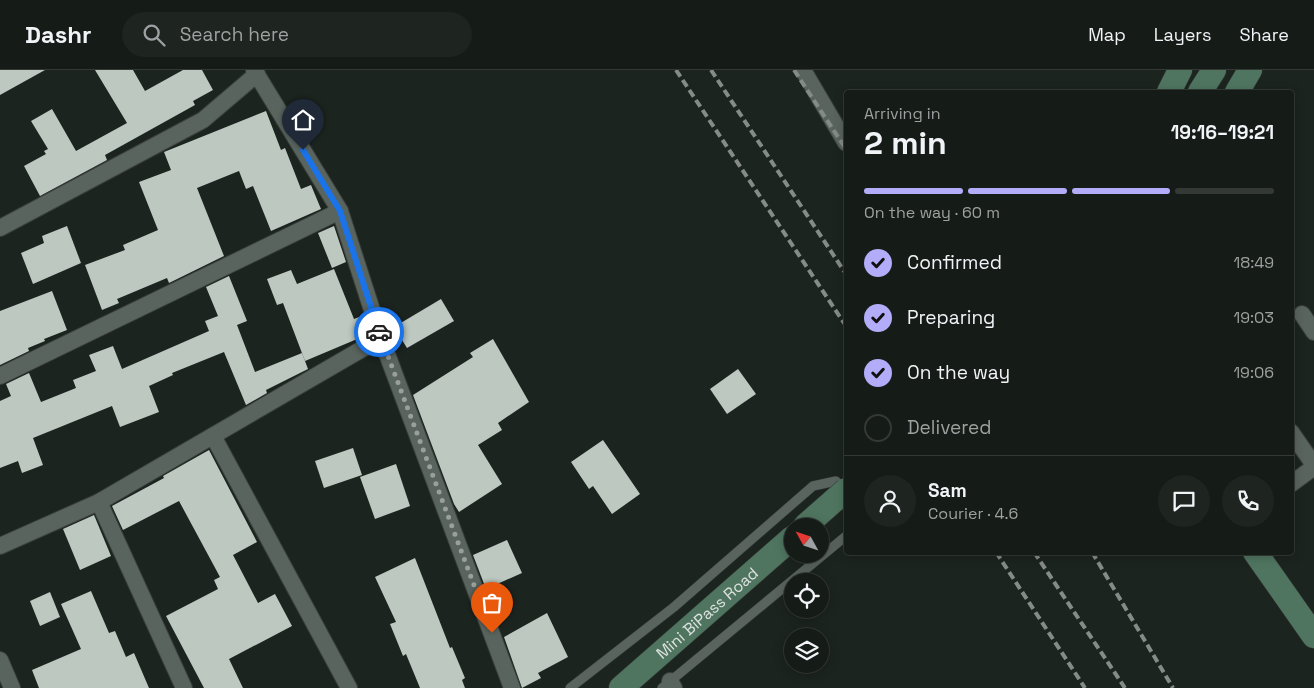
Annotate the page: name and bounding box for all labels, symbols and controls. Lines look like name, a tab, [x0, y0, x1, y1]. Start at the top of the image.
search box	[122, 12, 472, 57]
text: Dashr	[25, 19, 92, 50]
icon: search	[140, 21, 168, 49]
text: Search here	[180, 22, 289, 47]
text: Map	[1088, 23, 1126, 46]
text: Layers	[1154, 23, 1211, 46]
text: Share	[1239, 23, 1289, 46]
pin	[282, 99, 324, 150]
text: Arriving in	[864, 103, 941, 124]
icon: home	[289, 106, 317, 134]
text: 19:16–19:21	[1171, 120, 1274, 145]
text: 2 min	[864, 123, 947, 163]
text: On the way · 60 m	[864, 202, 1000, 223]
icon: check	[864, 249, 892, 277]
text: Confirmed	[907, 250, 1002, 275]
text: 18:49	[1234, 252, 1274, 273]
icon: check	[864, 304, 892, 332]
text: Preparing	[907, 305, 995, 330]
courier	[354, 307, 404, 357]
text: 19:03	[1234, 307, 1274, 328]
icon: car	[365, 318, 393, 346]
icon: check	[864, 359, 892, 387]
text: On the way	[907, 360, 1010, 385]
text: 19:06	[1233, 362, 1274, 383]
text: Delivered	[907, 415, 992, 440]
button: person	[864, 475, 916, 527]
button: chat	[1158, 475, 1210, 527]
button: phone	[1222, 475, 1274, 527]
text: Sam	[928, 478, 967, 503]
text: Courier · 4.6	[928, 503, 1018, 524]
north arrow	[784, 518, 829, 562]
map controls	[784, 518, 829, 673]
street label: Mini BiPass Road	[652, 563, 762, 664]
button: locate	[784, 573, 829, 618]
pin	[471, 582, 513, 633]
icon: bag	[478, 589, 506, 617]
button: layers	[784, 628, 829, 673]

